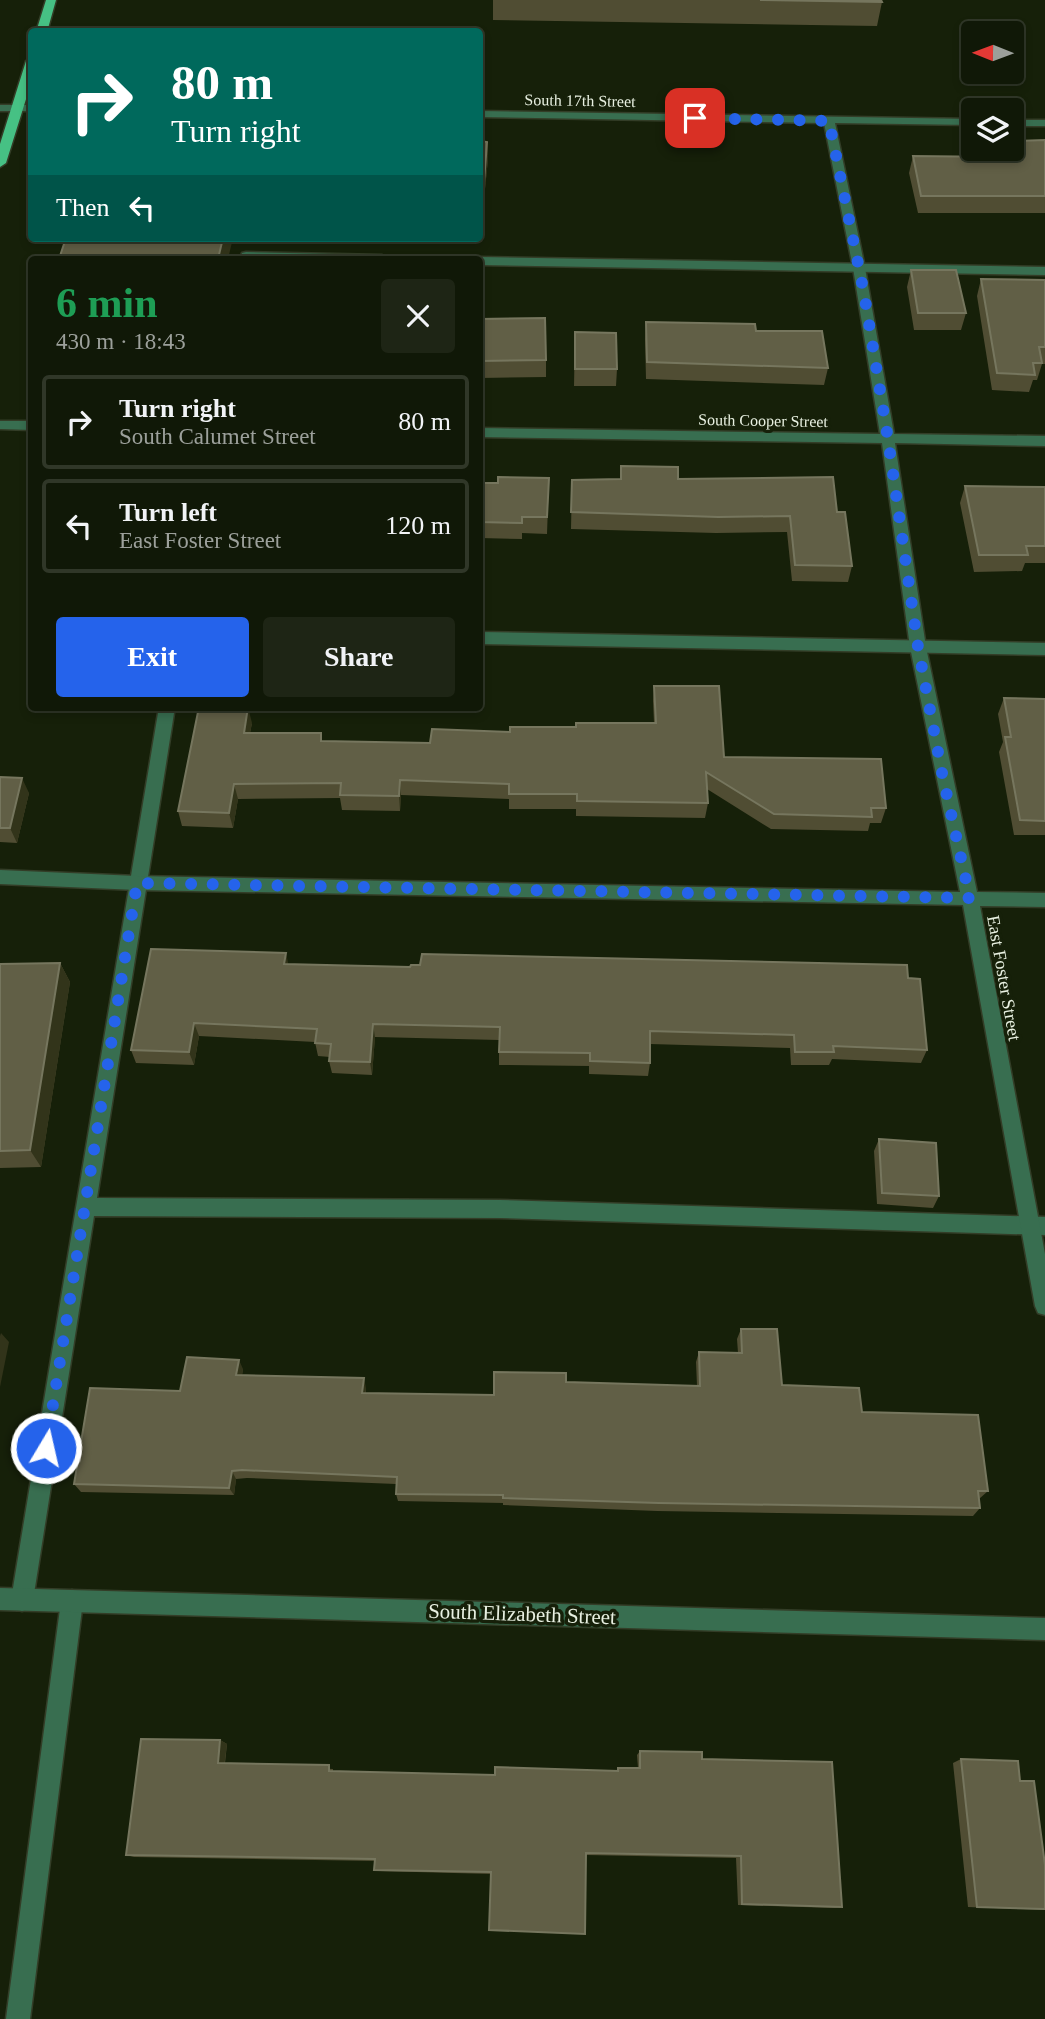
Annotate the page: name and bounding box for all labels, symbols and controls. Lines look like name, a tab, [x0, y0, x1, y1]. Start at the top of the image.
north arrow	[961, 21, 1024, 84]
map controls	[961, 21, 1024, 161]
text: 80 m	[171, 55, 273, 110]
icon: right	[56, 56, 147, 147]
pin	[665, 88, 725, 148]
street label: South 17th Street	[524, 91, 636, 110]
button: layers	[961, 98, 1024, 161]
icon: arrive	[676, 99, 714, 137]
text: Turn right	[171, 113, 301, 149]
icon: left	[123, 189, 161, 227]
text: Then	[56, 193, 109, 222]
button: close	[381, 279, 455, 353]
text: 6 min	[56, 280, 158, 326]
text: 430 m · 18:43	[56, 329, 186, 354]
text: Turn right	[119, 394, 236, 423]
icon: right	[60, 403, 98, 441]
text: 80 m	[398, 407, 451, 436]
street label: South Cooper Street	[698, 411, 829, 431]
text: South Calumet Street	[119, 424, 316, 449]
text: Turn left	[119, 498, 217, 527]
icon: left	[60, 507, 98, 545]
text: 120 m	[385, 511, 451, 540]
text: East Foster Street	[119, 528, 281, 553]
button: Exit	[56, 617, 249, 697]
button: Share	[263, 617, 455, 697]
street label: East Foster Street	[983, 914, 1025, 1042]
position arrow	[9, 1411, 83, 1485]
street label: South Elizabeth Street	[428, 1599, 616, 1629]

